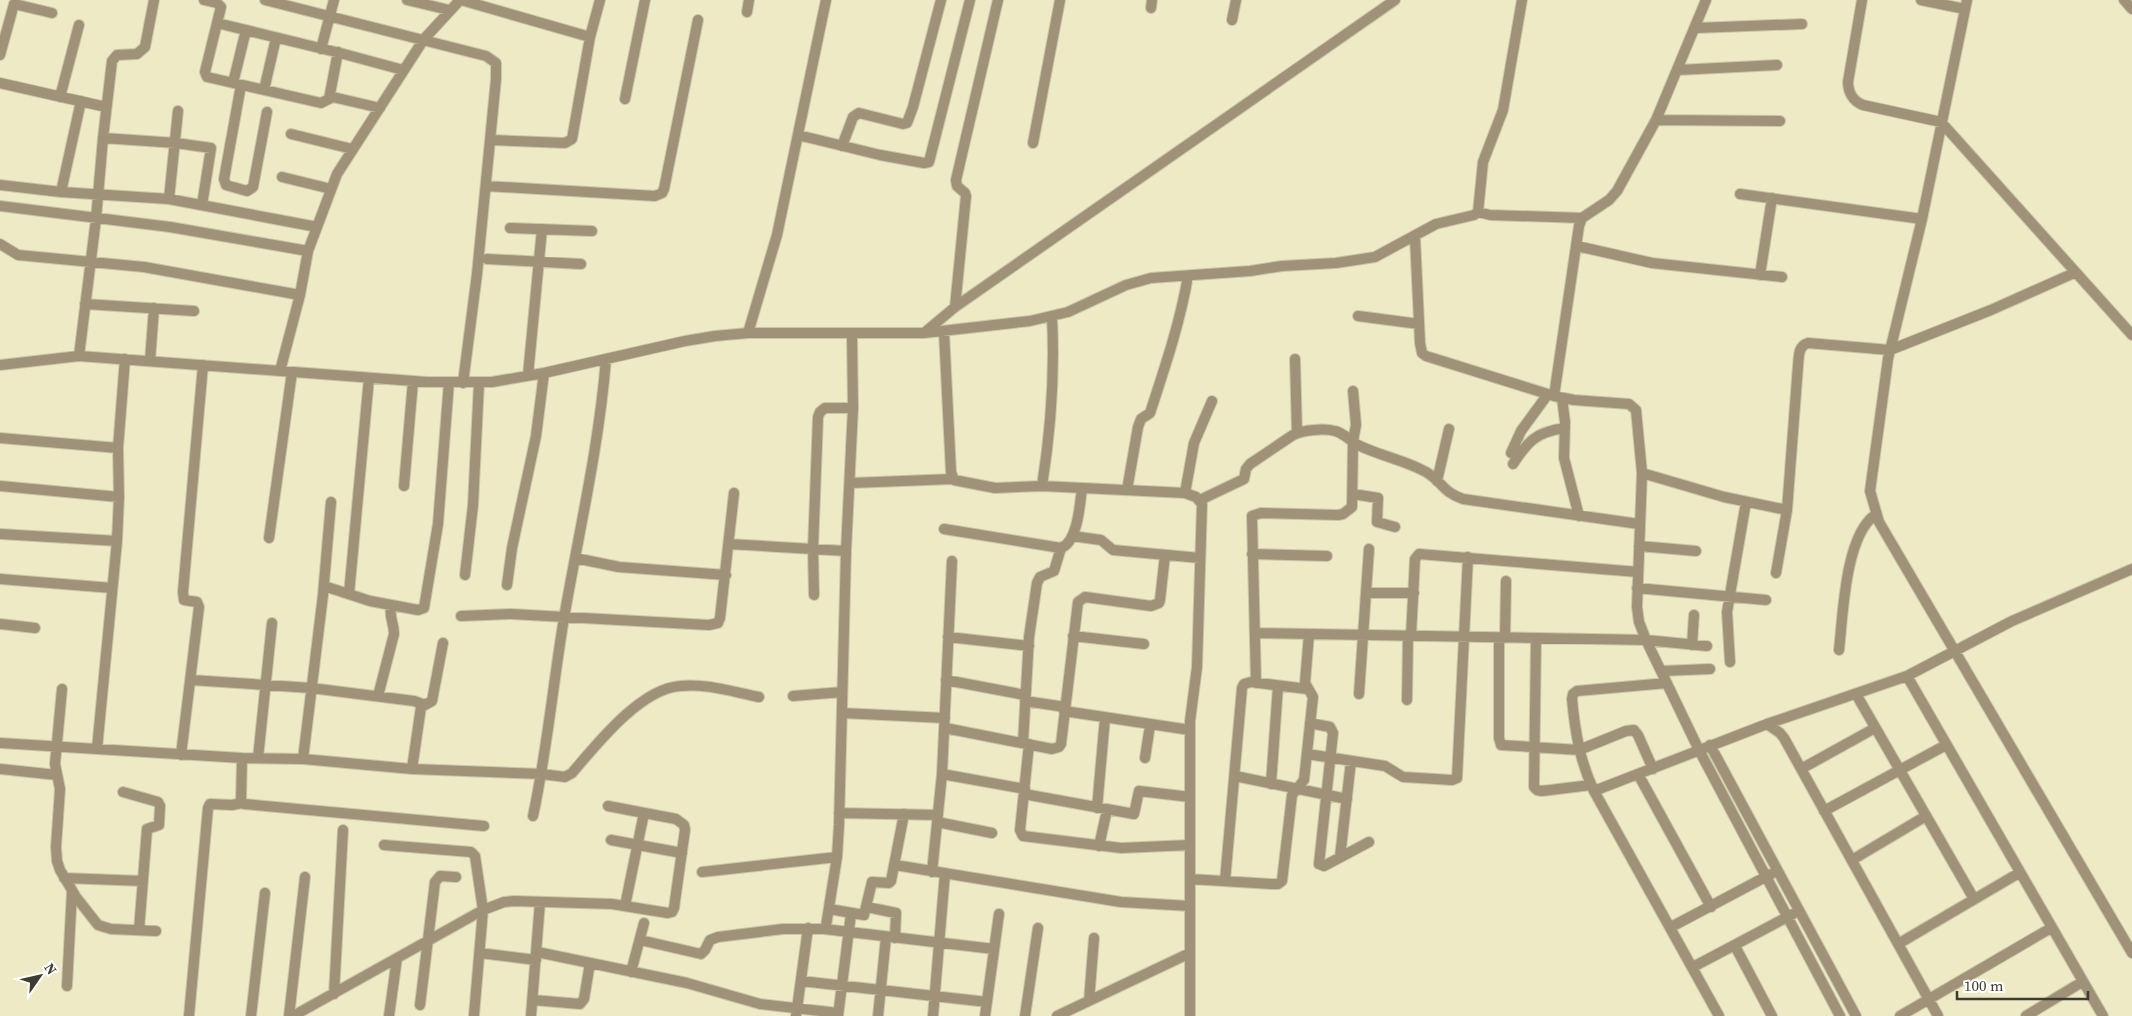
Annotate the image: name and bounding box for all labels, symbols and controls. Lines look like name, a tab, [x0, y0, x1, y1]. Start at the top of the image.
north arrow	[15, 951, 65, 1001]
text: N	[40, 959, 62, 979]
scale bar	[1957, 968, 2088, 1000]
text: 100 m	[1964, 975, 2004, 996]

